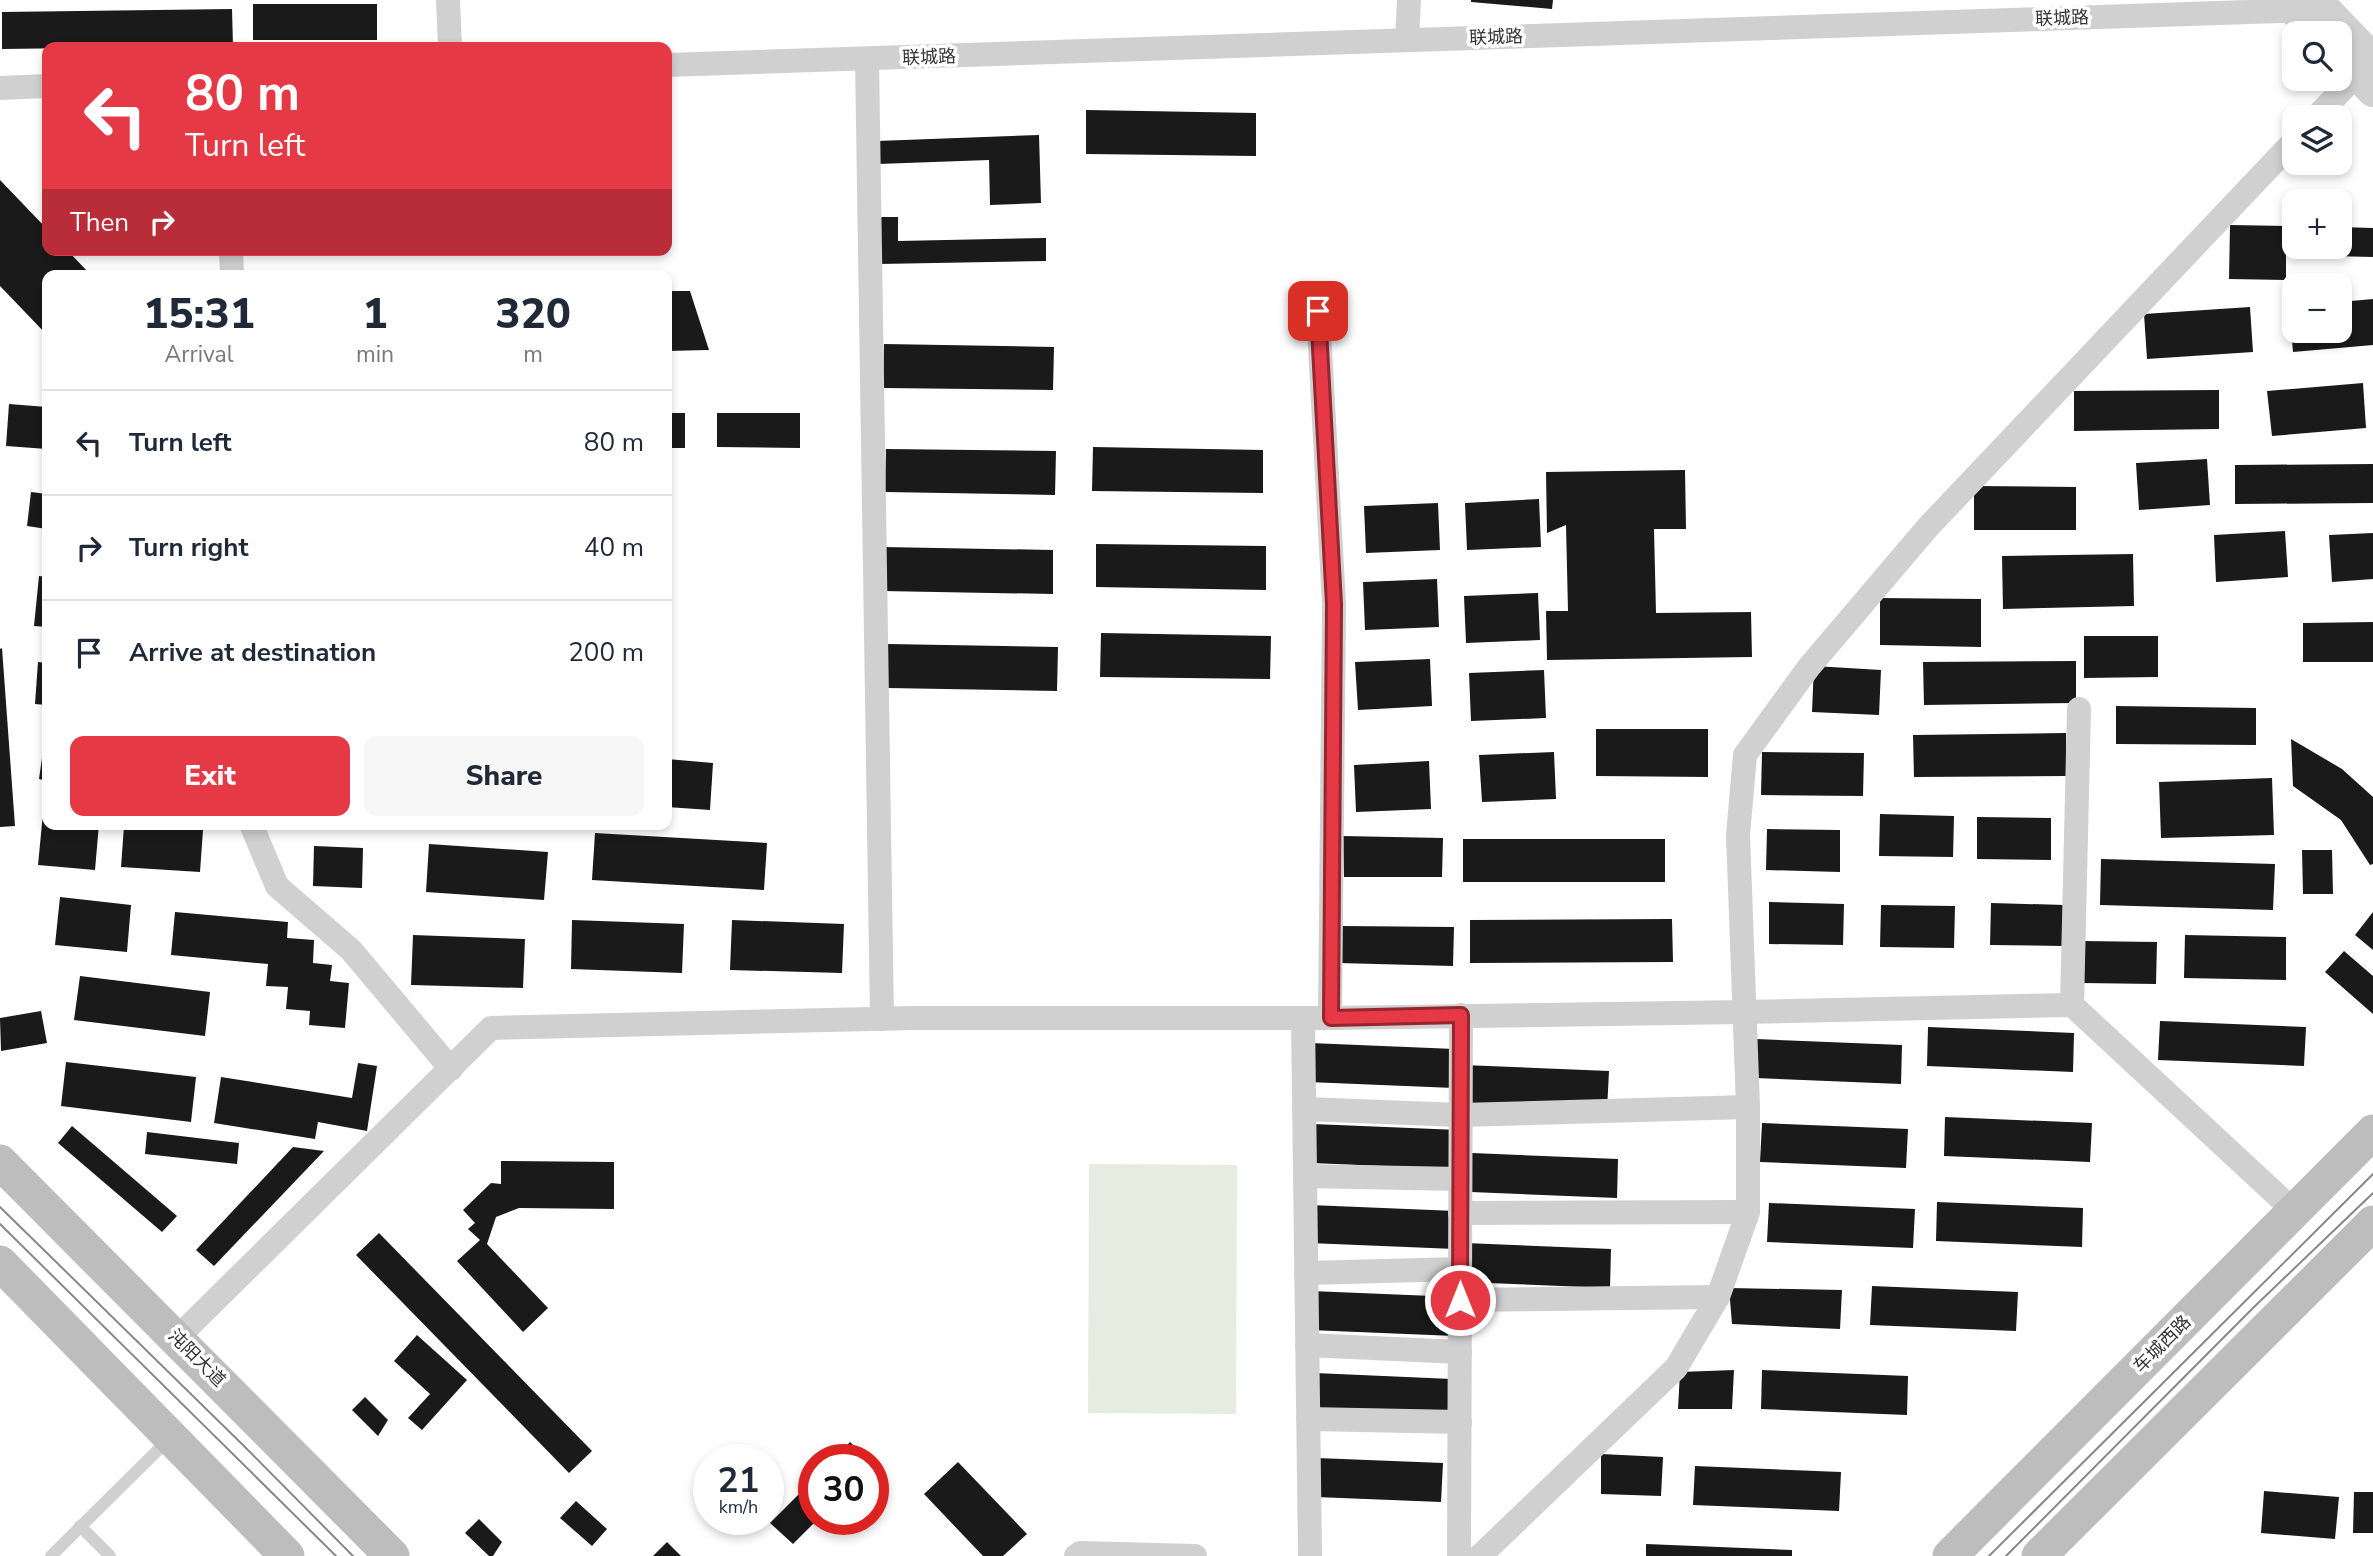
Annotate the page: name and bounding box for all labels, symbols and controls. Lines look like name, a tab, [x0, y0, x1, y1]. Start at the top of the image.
street label: 联城路	[2035, 5, 2089, 31]
map controls	[2282, 21, 2352, 343]
button: search	[2282, 21, 2352, 91]
street label: 联城路	[1469, 24, 1523, 50]
street label: 联城路	[902, 44, 956, 70]
text: 80 m	[185, 60, 300, 127]
icon: left	[70, 70, 161, 161]
button: layers	[2282, 105, 2352, 175]
text: Turn left	[185, 124, 305, 167]
button: +	[2282, 189, 2352, 259]
icon: right	[143, 203, 181, 241]
text: Then	[70, 205, 129, 240]
button: −	[2282, 273, 2352, 343]
pin	[1288, 281, 1348, 341]
text: 15:31	[143, 286, 255, 343]
text: 1	[362, 286, 388, 343]
text: 320	[495, 286, 571, 343]
icon: arrive	[1299, 292, 1337, 330]
text: Arrival	[164, 339, 234, 370]
text: min	[356, 339, 394, 370]
text: m	[523, 339, 543, 370]
icon: left	[70, 424, 108, 462]
text: Turn left	[129, 425, 232, 460]
text: 80 m	[584, 425, 644, 460]
icon: right	[70, 529, 108, 567]
text: Turn right	[129, 530, 248, 565]
text: 40 m	[584, 530, 644, 565]
icon: arrive	[70, 634, 108, 672]
text: Arrive at destination	[129, 635, 376, 670]
text: 200 m	[568, 635, 644, 670]
button: Exit	[70, 736, 350, 816]
button: Share	[364, 736, 644, 816]
position arrow	[1423, 1263, 1497, 1337]
street label: 车城西路	[2128, 1310, 2196, 1378]
street label: 沌阳大道	[163, 1324, 231, 1392]
speed limit sign: 30	[798, 1444, 889, 1535]
text: 21	[717, 1457, 760, 1504]
text: km/h	[719, 1495, 758, 1519]

